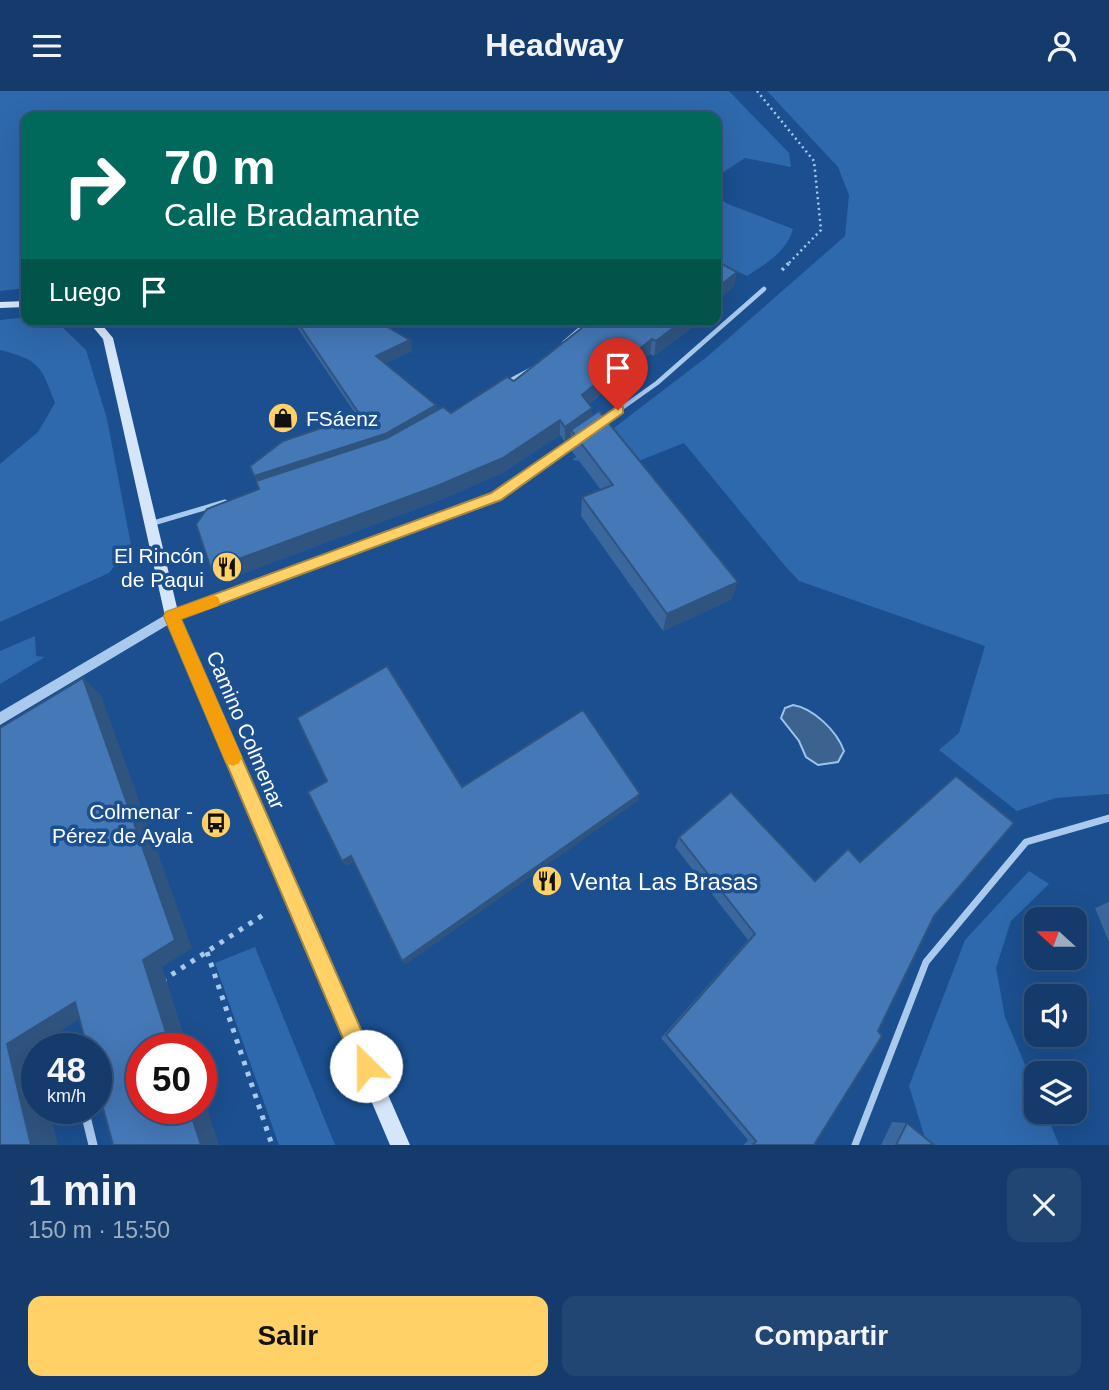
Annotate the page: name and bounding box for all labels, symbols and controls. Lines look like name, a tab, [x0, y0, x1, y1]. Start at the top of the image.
icon: menu	[28, 27, 66, 65]
text: Headway	[485, 27, 624, 63]
icon: person	[1043, 27, 1081, 65]
icon: right	[49, 140, 140, 231]
text: 70 m	[164, 140, 276, 194]
text: Calle Bradamante	[164, 197, 420, 233]
icon: arrive	[135, 273, 173, 311]
text: Luego	[49, 277, 121, 307]
pin	[588, 338, 648, 410]
icon: arrive	[599, 349, 637, 387]
shop icon: FSáenz	[266, 401, 300, 435]
place label: FSáenz	[306, 407, 378, 430]
place label: El Rincón de Paqui	[114, 544, 204, 591]
restaurant icon: El Rincón de Paqui	[210, 550, 244, 584]
street label: Camino Colmenar	[202, 648, 290, 812]
place label: Colmenar - Pérez de Ayala	[52, 800, 193, 847]
bus stop icon: Colmenar - Pérez de Ayala	[199, 806, 233, 840]
restaurant icon: Venta Las Brasas	[530, 864, 564, 898]
place label: Venta Las Brasas	[570, 868, 758, 895]
north arrow	[1024, 907, 1087, 969]
map controls	[1024, 907, 1087, 1124]
button: sound	[1024, 984, 1087, 1047]
position arrow	[329, 1029, 403, 1103]
speed limit sign: 50	[126, 1033, 217, 1124]
text: 48	[47, 1050, 86, 1089]
button: layers	[1024, 1061, 1087, 1124]
text: km/h	[47, 1086, 86, 1106]
text: 1 min	[28, 1167, 138, 1214]
button: close	[1007, 1168, 1081, 1242]
text: 150 m · 15:50	[28, 1217, 170, 1243]
button: Salir	[28, 1296, 548, 1376]
button: Compartir	[562, 1296, 1081, 1376]

